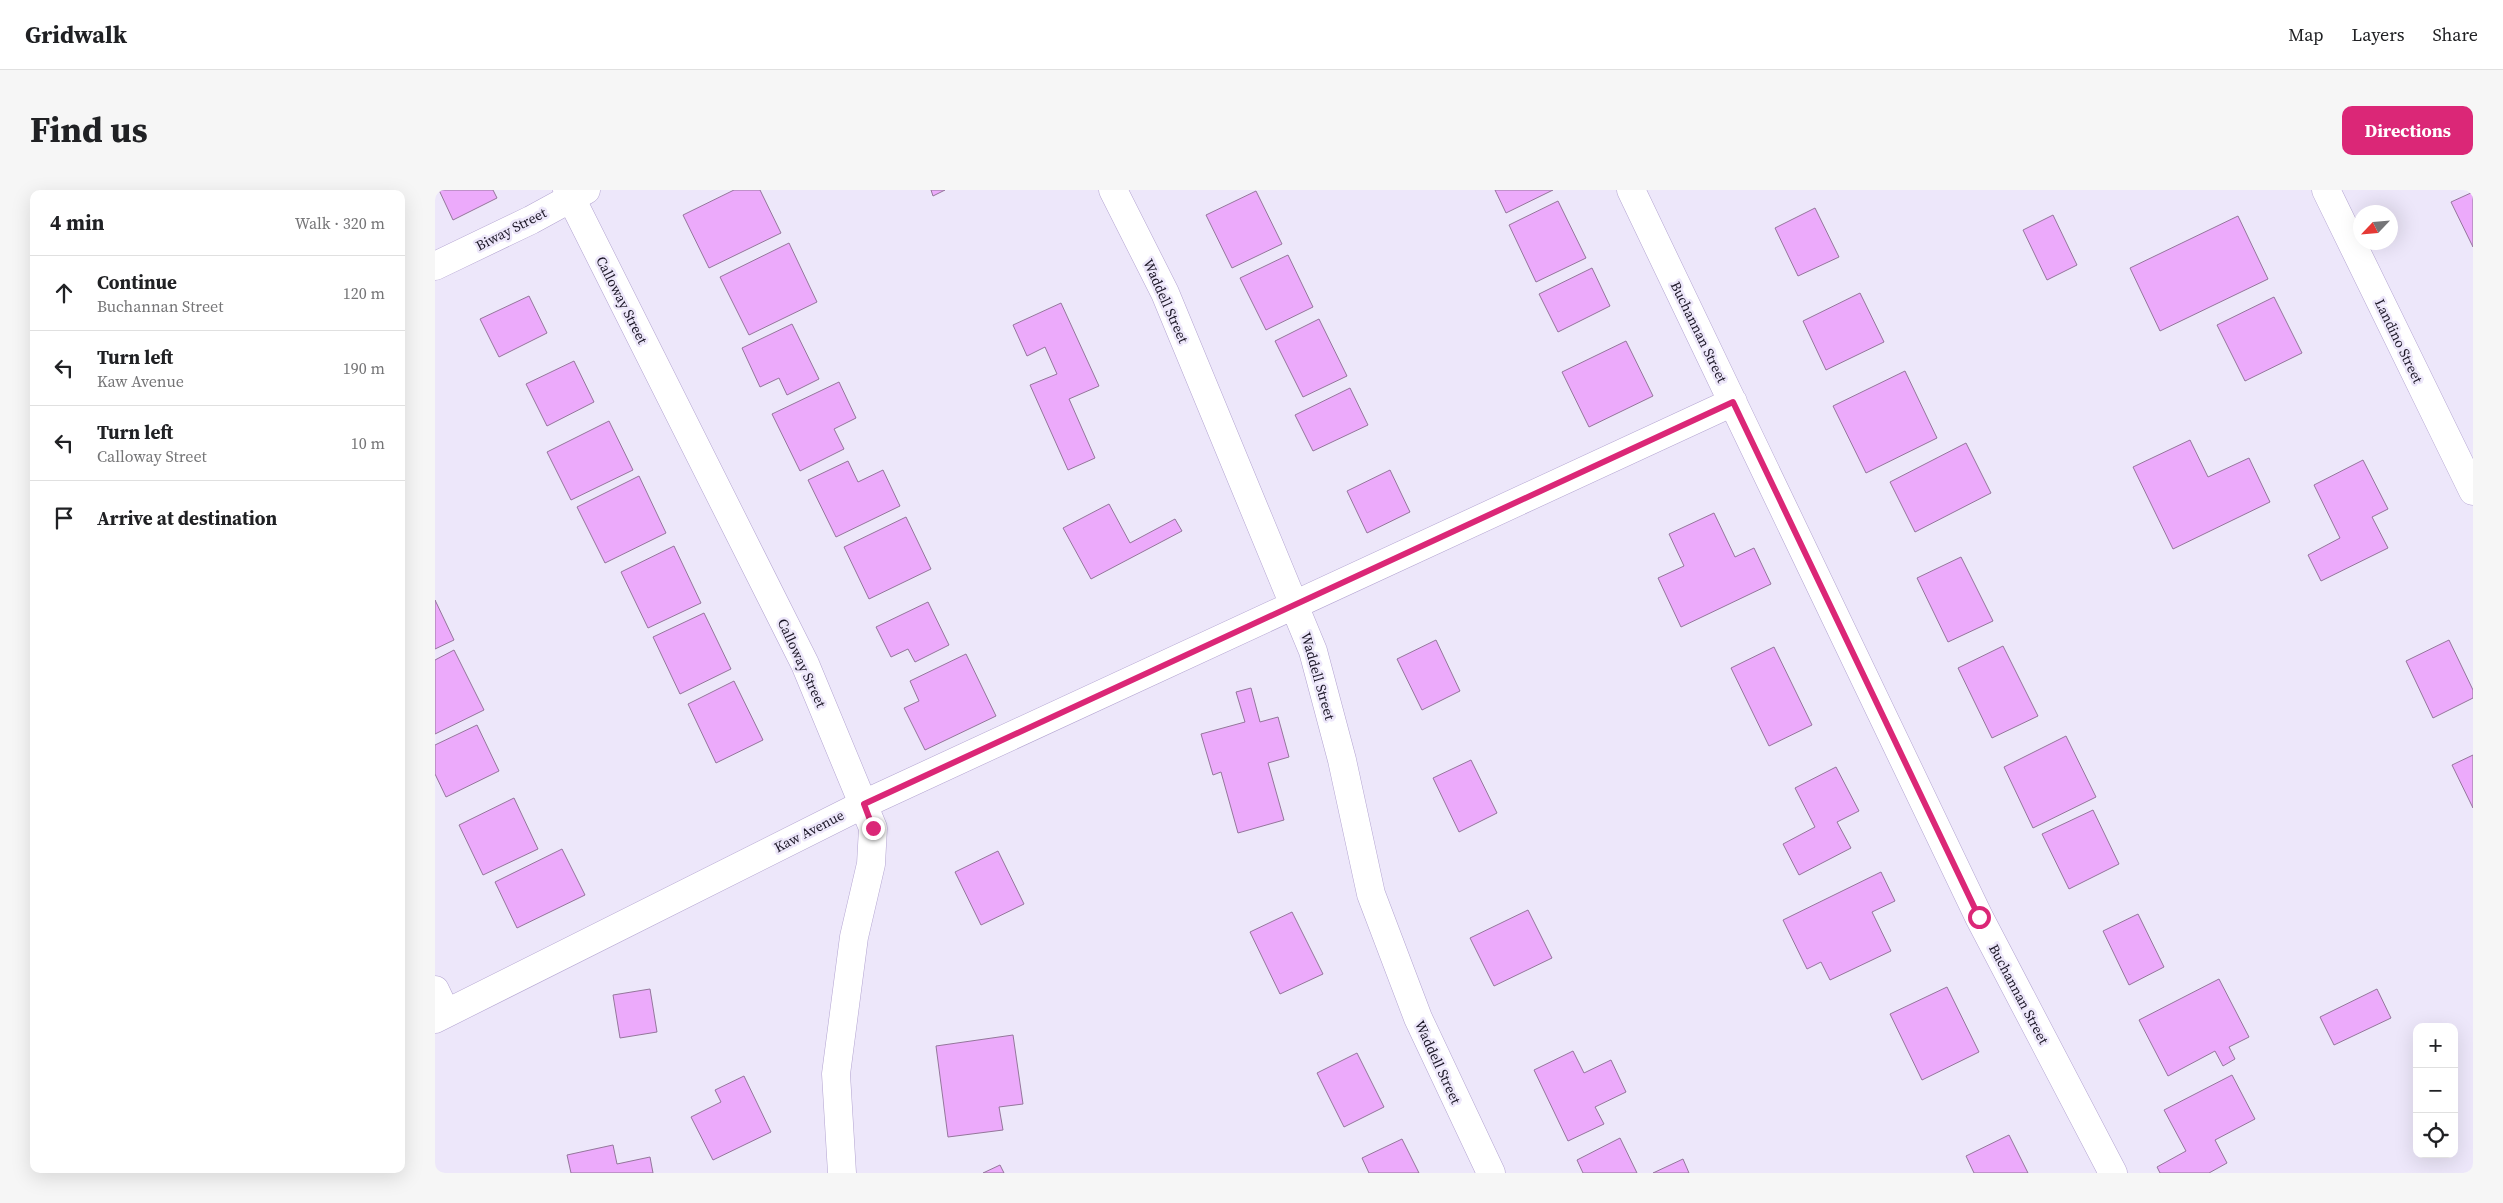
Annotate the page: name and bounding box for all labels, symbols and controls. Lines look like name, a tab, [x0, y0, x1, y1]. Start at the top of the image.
text: Gridwalk	[25, 18, 127, 51]
text: Map	[2288, 22, 2323, 47]
text: Layers	[2351, 22, 2404, 47]
text: Share	[2432, 22, 2478, 47]
text: Find us	[30, 106, 148, 154]
button: Directions	[2342, 106, 2473, 155]
street label: Biway Street	[472, 202, 550, 255]
north arrow	[2353, 205, 2398, 250]
text: 4 min	[50, 208, 105, 237]
text: Walk · 320 m	[295, 212, 385, 234]
street label: Calloway Street	[591, 253, 653, 348]
street label: Waddell Street	[1139, 256, 1194, 347]
text: Continue	[97, 269, 177, 295]
street label: Buchannan Street	[1666, 278, 1732, 387]
icon: ahead	[50, 279, 78, 307]
text: 120 m	[343, 282, 385, 304]
text: Buchannan Street	[97, 295, 223, 317]
street label: Landino Street	[2370, 295, 2428, 387]
text: Turn left	[97, 344, 173, 370]
icon: left	[50, 354, 78, 382]
text: 190 m	[343, 357, 385, 379]
text: Kaw Avenue	[97, 370, 184, 392]
text: Turn left	[97, 419, 173, 445]
icon: left	[50, 429, 78, 457]
text: 10 m	[351, 432, 385, 454]
text: Calloway Street	[97, 445, 207, 467]
icon: arrive	[50, 504, 78, 532]
text: Arrive at destination	[97, 505, 277, 531]
street label: Calloway Street	[773, 615, 832, 711]
street label: Waddell Street	[1296, 630, 1340, 723]
street label: Kaw Avenue	[771, 805, 847, 857]
route end	[862, 817, 885, 840]
route start	[1968, 906, 1991, 929]
street label: Buchannan Street	[1984, 940, 2054, 1048]
street label: Waddell Street	[1410, 1017, 1466, 1108]
map controls	[2413, 1023, 2458, 1158]
button: +	[2413, 1023, 2458, 1068]
button: −	[2413, 1068, 2458, 1113]
button: locate	[2413, 1113, 2458, 1158]

